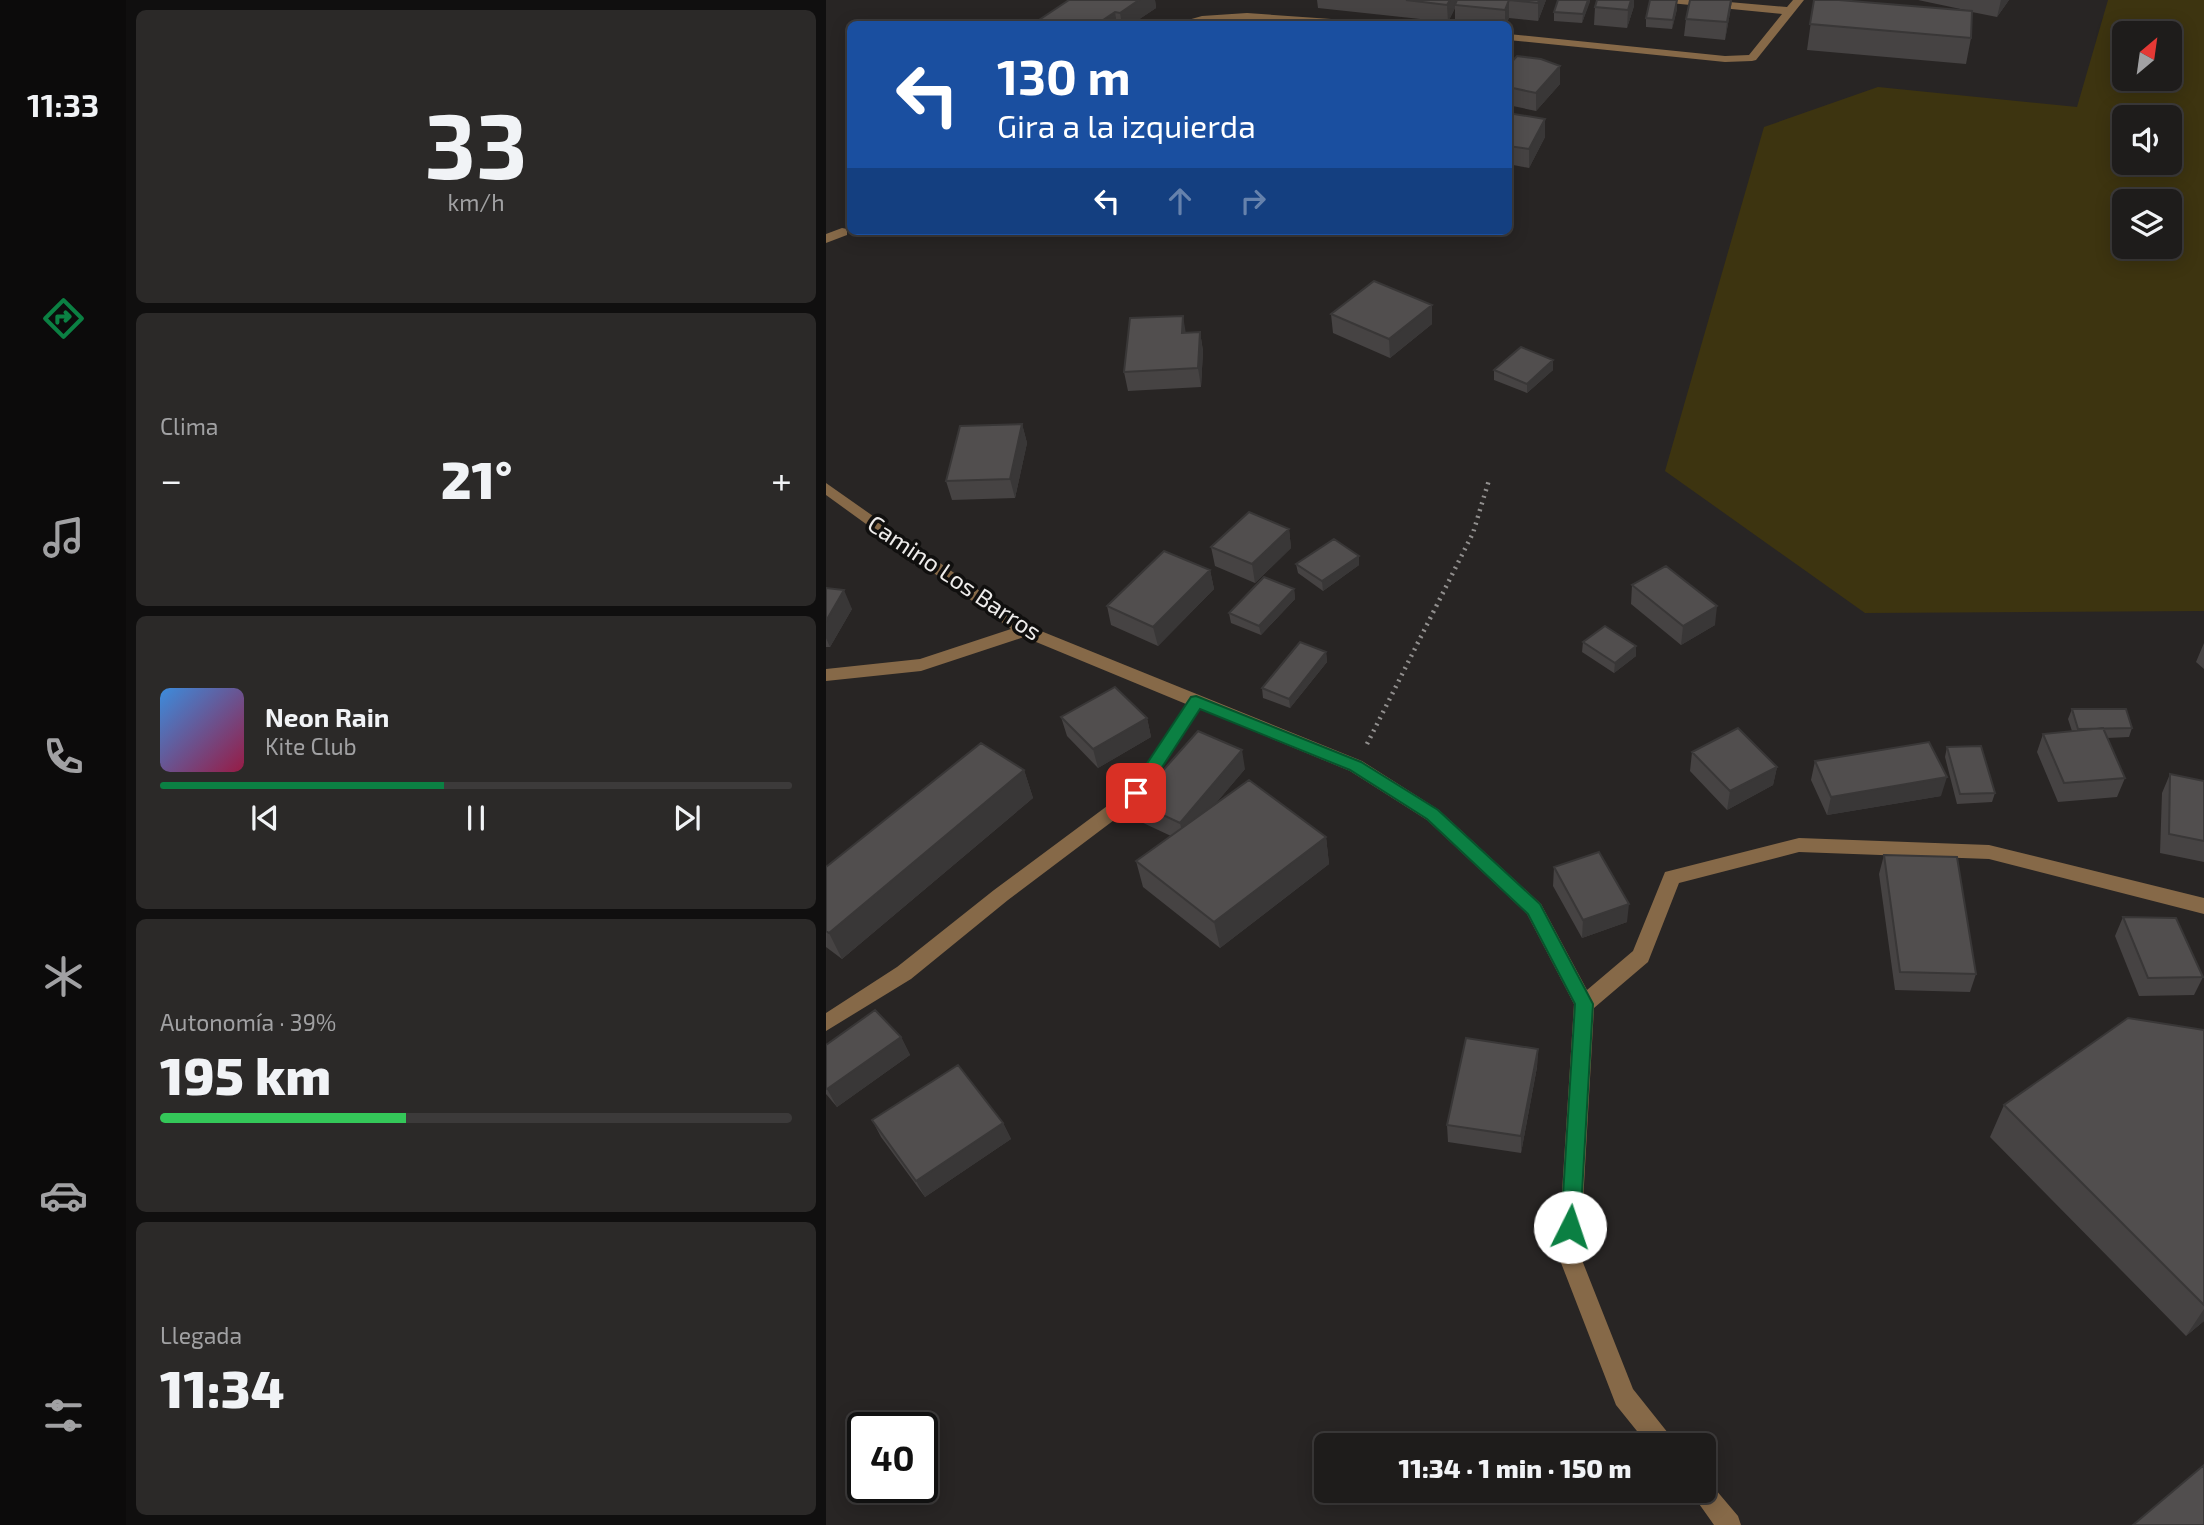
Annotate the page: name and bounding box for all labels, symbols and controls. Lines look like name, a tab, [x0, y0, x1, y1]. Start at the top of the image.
north arrow	[2112, 21, 2182, 91]
map controls	[2112, 21, 2182, 259]
text: 130 m	[997, 46, 1131, 105]
icon: left	[882, 49, 973, 140]
text: 11:33	[27, 85, 99, 123]
text: 33	[424, 88, 528, 197]
button: sound	[2112, 105, 2182, 175]
text: Gira a la izquierda	[997, 106, 1256, 144]
icon: left	[1088, 182, 1126, 220]
icon: ahead	[1161, 182, 1199, 220]
icon: right	[1234, 182, 1272, 220]
text: km/h	[447, 188, 505, 216]
button: layers	[2112, 189, 2182, 259]
icon: directions	[39, 294, 88, 343]
text: Clima	[160, 412, 218, 440]
text: 21°	[441, 447, 512, 509]
text: −	[160, 456, 182, 502]
text: +	[771, 456, 792, 502]
street label: Camino Los Barros	[863, 508, 1047, 646]
icon: music	[39, 513, 88, 562]
text: Neon Rain	[265, 701, 389, 732]
icon: phone	[39, 732, 88, 781]
text: Kite Club	[265, 732, 357, 760]
pin	[1106, 763, 1166, 823]
icon: arrive	[1117, 774, 1155, 812]
icon: previous	[246, 799, 284, 837]
icon: pause	[457, 799, 495, 837]
icon: next	[668, 799, 706, 837]
icon: climate	[39, 952, 88, 1001]
text: Autonomía · 39%	[160, 1008, 336, 1036]
text: 195 km	[160, 1043, 331, 1105]
icon: car	[39, 1171, 88, 1220]
position arrow	[1533, 1190, 1607, 1264]
text: Llegada	[160, 1321, 242, 1349]
text: 11:34	[160, 1356, 284, 1418]
icon: filters	[39, 1391, 88, 1440]
speed limit sign: 40	[847, 1412, 938, 1503]
text: 11:34 · 1 min · 150 m	[1398, 1452, 1632, 1483]

